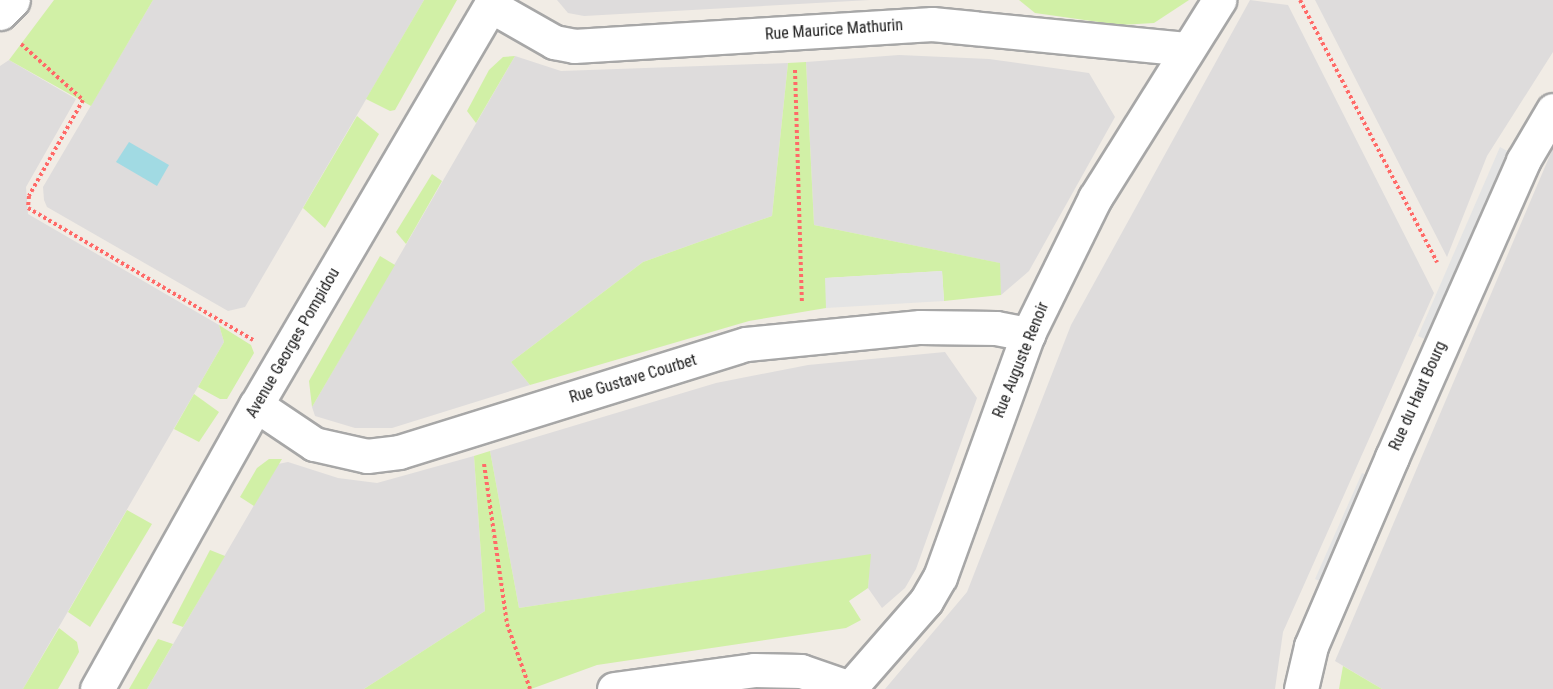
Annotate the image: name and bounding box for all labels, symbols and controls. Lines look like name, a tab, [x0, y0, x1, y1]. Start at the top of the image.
street label: Rue Maurice Mathurin	[764, 16, 904, 44]
street label: Avenue Georges Pompidou	[242, 265, 344, 421]
street label: Rue Auguste Renoir	[989, 299, 1053, 421]
street label: Rue du Haut Bourg	[1385, 338, 1451, 454]
street label: Rue Gustave Courbet	[567, 351, 699, 407]

